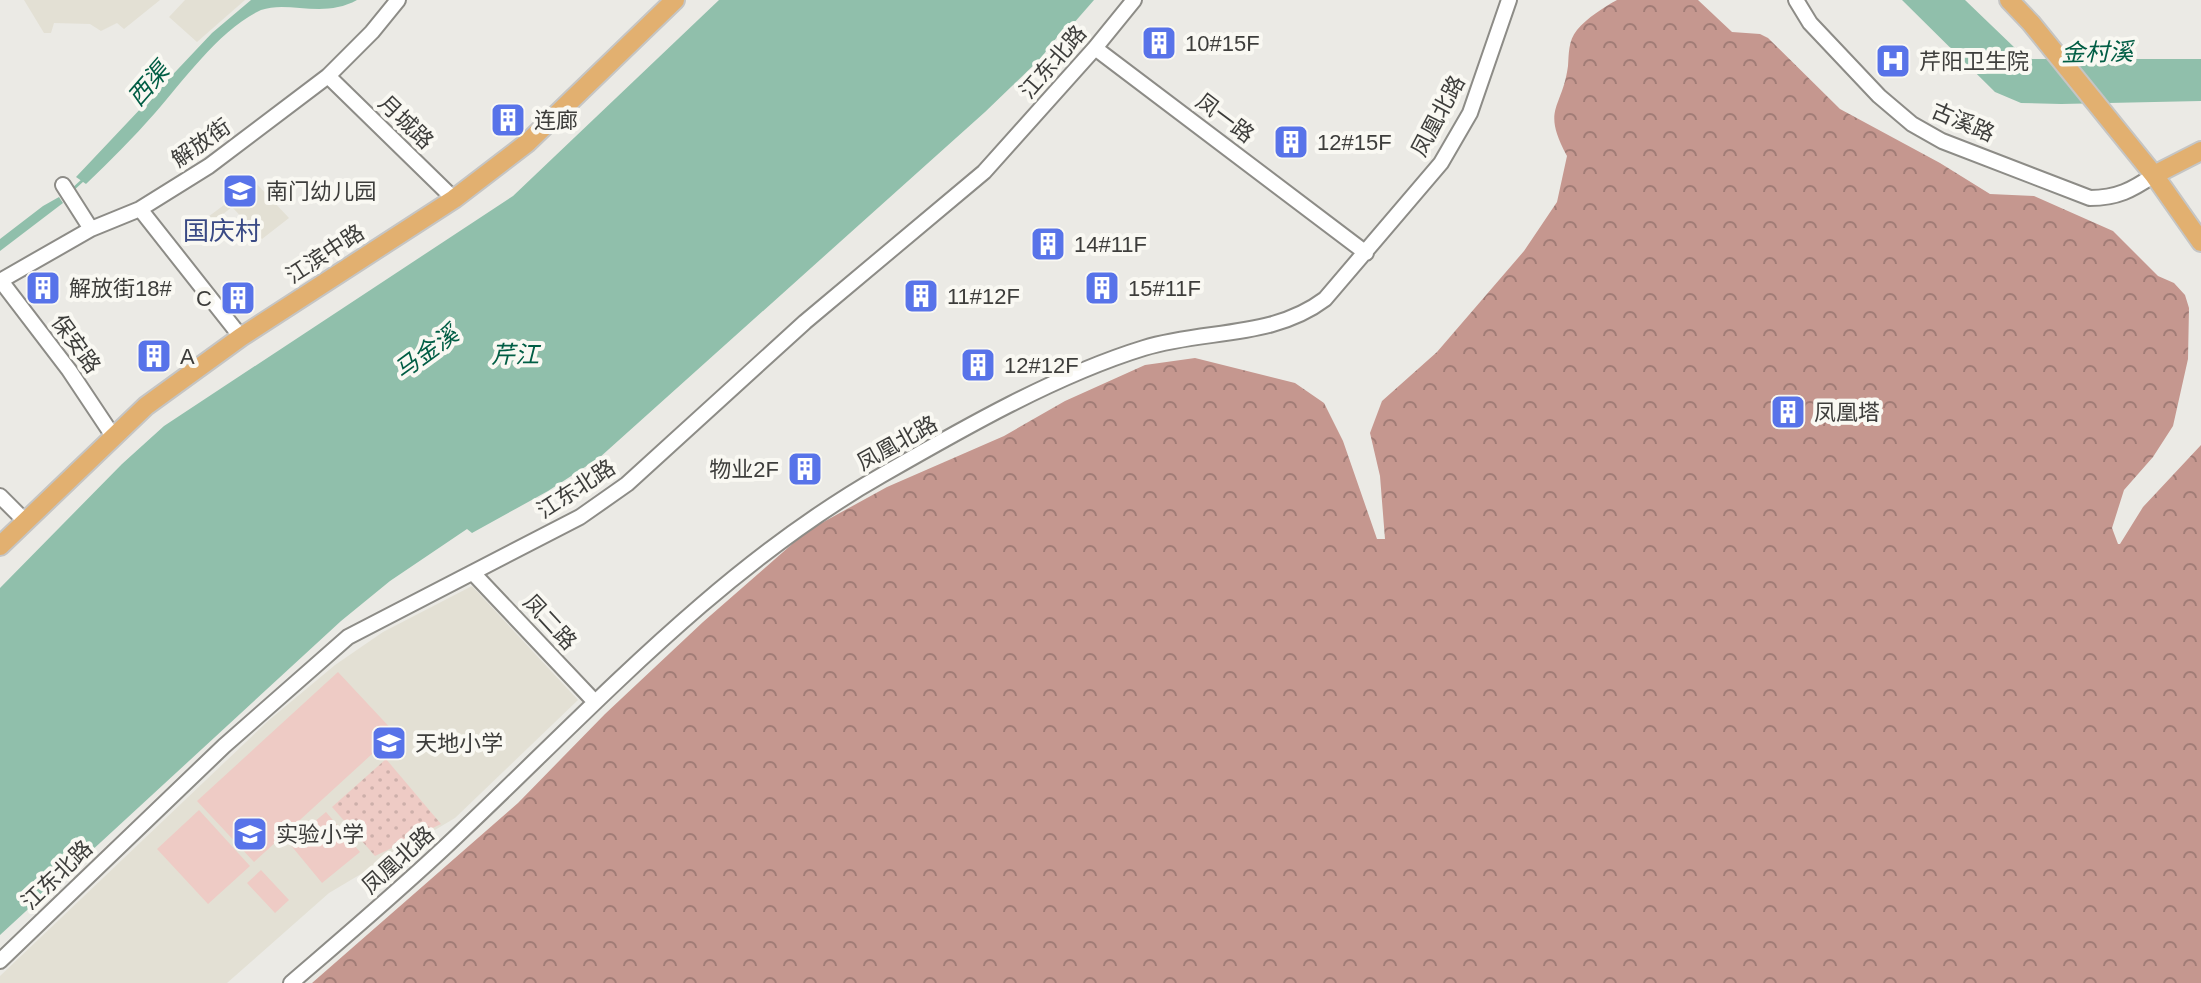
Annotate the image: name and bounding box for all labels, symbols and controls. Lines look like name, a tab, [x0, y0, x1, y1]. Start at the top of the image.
street label: 江东北路	[1015, 21, 1091, 103]
building icon: 10#15F	[1140, 24, 1178, 62]
place label: 10#15F	[1185, 31, 1260, 56]
water label: 金村溪	[2061, 38, 2136, 66]
hospital icon: 芹阳卫生院	[1874, 42, 1912, 80]
place label: 芹阳卫生院	[1919, 49, 2029, 74]
water label: 西渠	[122, 55, 176, 111]
street label: 凤凰北路	[1406, 71, 1470, 161]
street label: 凤一路	[1191, 88, 1259, 148]
street label: 月城路	[374, 90, 438, 154]
street label: 古溪路	[1928, 98, 1998, 146]
building icon: 连廊	[489, 101, 527, 139]
place label: 连廊	[534, 108, 578, 133]
street label: 解放街	[167, 114, 235, 172]
building icon: 12#15F	[1272, 123, 1310, 161]
place label: 12#15F	[1317, 130, 1392, 155]
school or university icon: 南门幼儿园	[221, 172, 259, 210]
place label: 南门幼儿园	[266, 179, 376, 204]
district label: 国庆村	[183, 216, 261, 246]
street label: 江滨中路	[281, 220, 369, 288]
building icon: 14#11F	[1029, 225, 1067, 263]
place label: 14#11F	[1074, 232, 1147, 257]
building icon: 解放街18#	[24, 269, 62, 307]
building icon: 15#11F	[1083, 269, 1121, 307]
place label: 解放街18#	[69, 276, 172, 301]
place label: 15#11F	[1128, 276, 1201, 301]
building icon: 11#12F	[902, 277, 940, 315]
building icon: C	[219, 279, 257, 317]
place label: 11#12F	[947, 284, 1020, 309]
place label: C	[196, 286, 212, 311]
street label: 保安路	[46, 310, 106, 378]
water label: 马金溪	[389, 318, 465, 384]
building icon: A	[135, 337, 173, 375]
water label: 芹江	[491, 341, 542, 368]
place label: A	[180, 344, 195, 369]
building icon: 12#12F	[959, 346, 997, 384]
place label: 12#12F	[1004, 353, 1079, 378]
building icon: 凤凰塔	[1769, 393, 1807, 431]
place label: 凤凰塔	[1814, 400, 1880, 425]
street label: 凤凰北路	[852, 411, 942, 475]
building icon: 物业2F	[786, 450, 824, 488]
street label: 江东北路	[532, 455, 620, 523]
place label: 物业2F	[709, 457, 779, 482]
street label: 凤二路	[518, 589, 582, 655]
school or university icon: 天地小学	[370, 724, 408, 762]
place label: 天地小学	[415, 731, 503, 756]
school or university icon: 实验小学	[231, 815, 269, 853]
street label: 凤凰北路	[357, 821, 439, 899]
place label: 实验小学	[276, 822, 364, 847]
street label: 江东北路	[17, 835, 97, 915]

